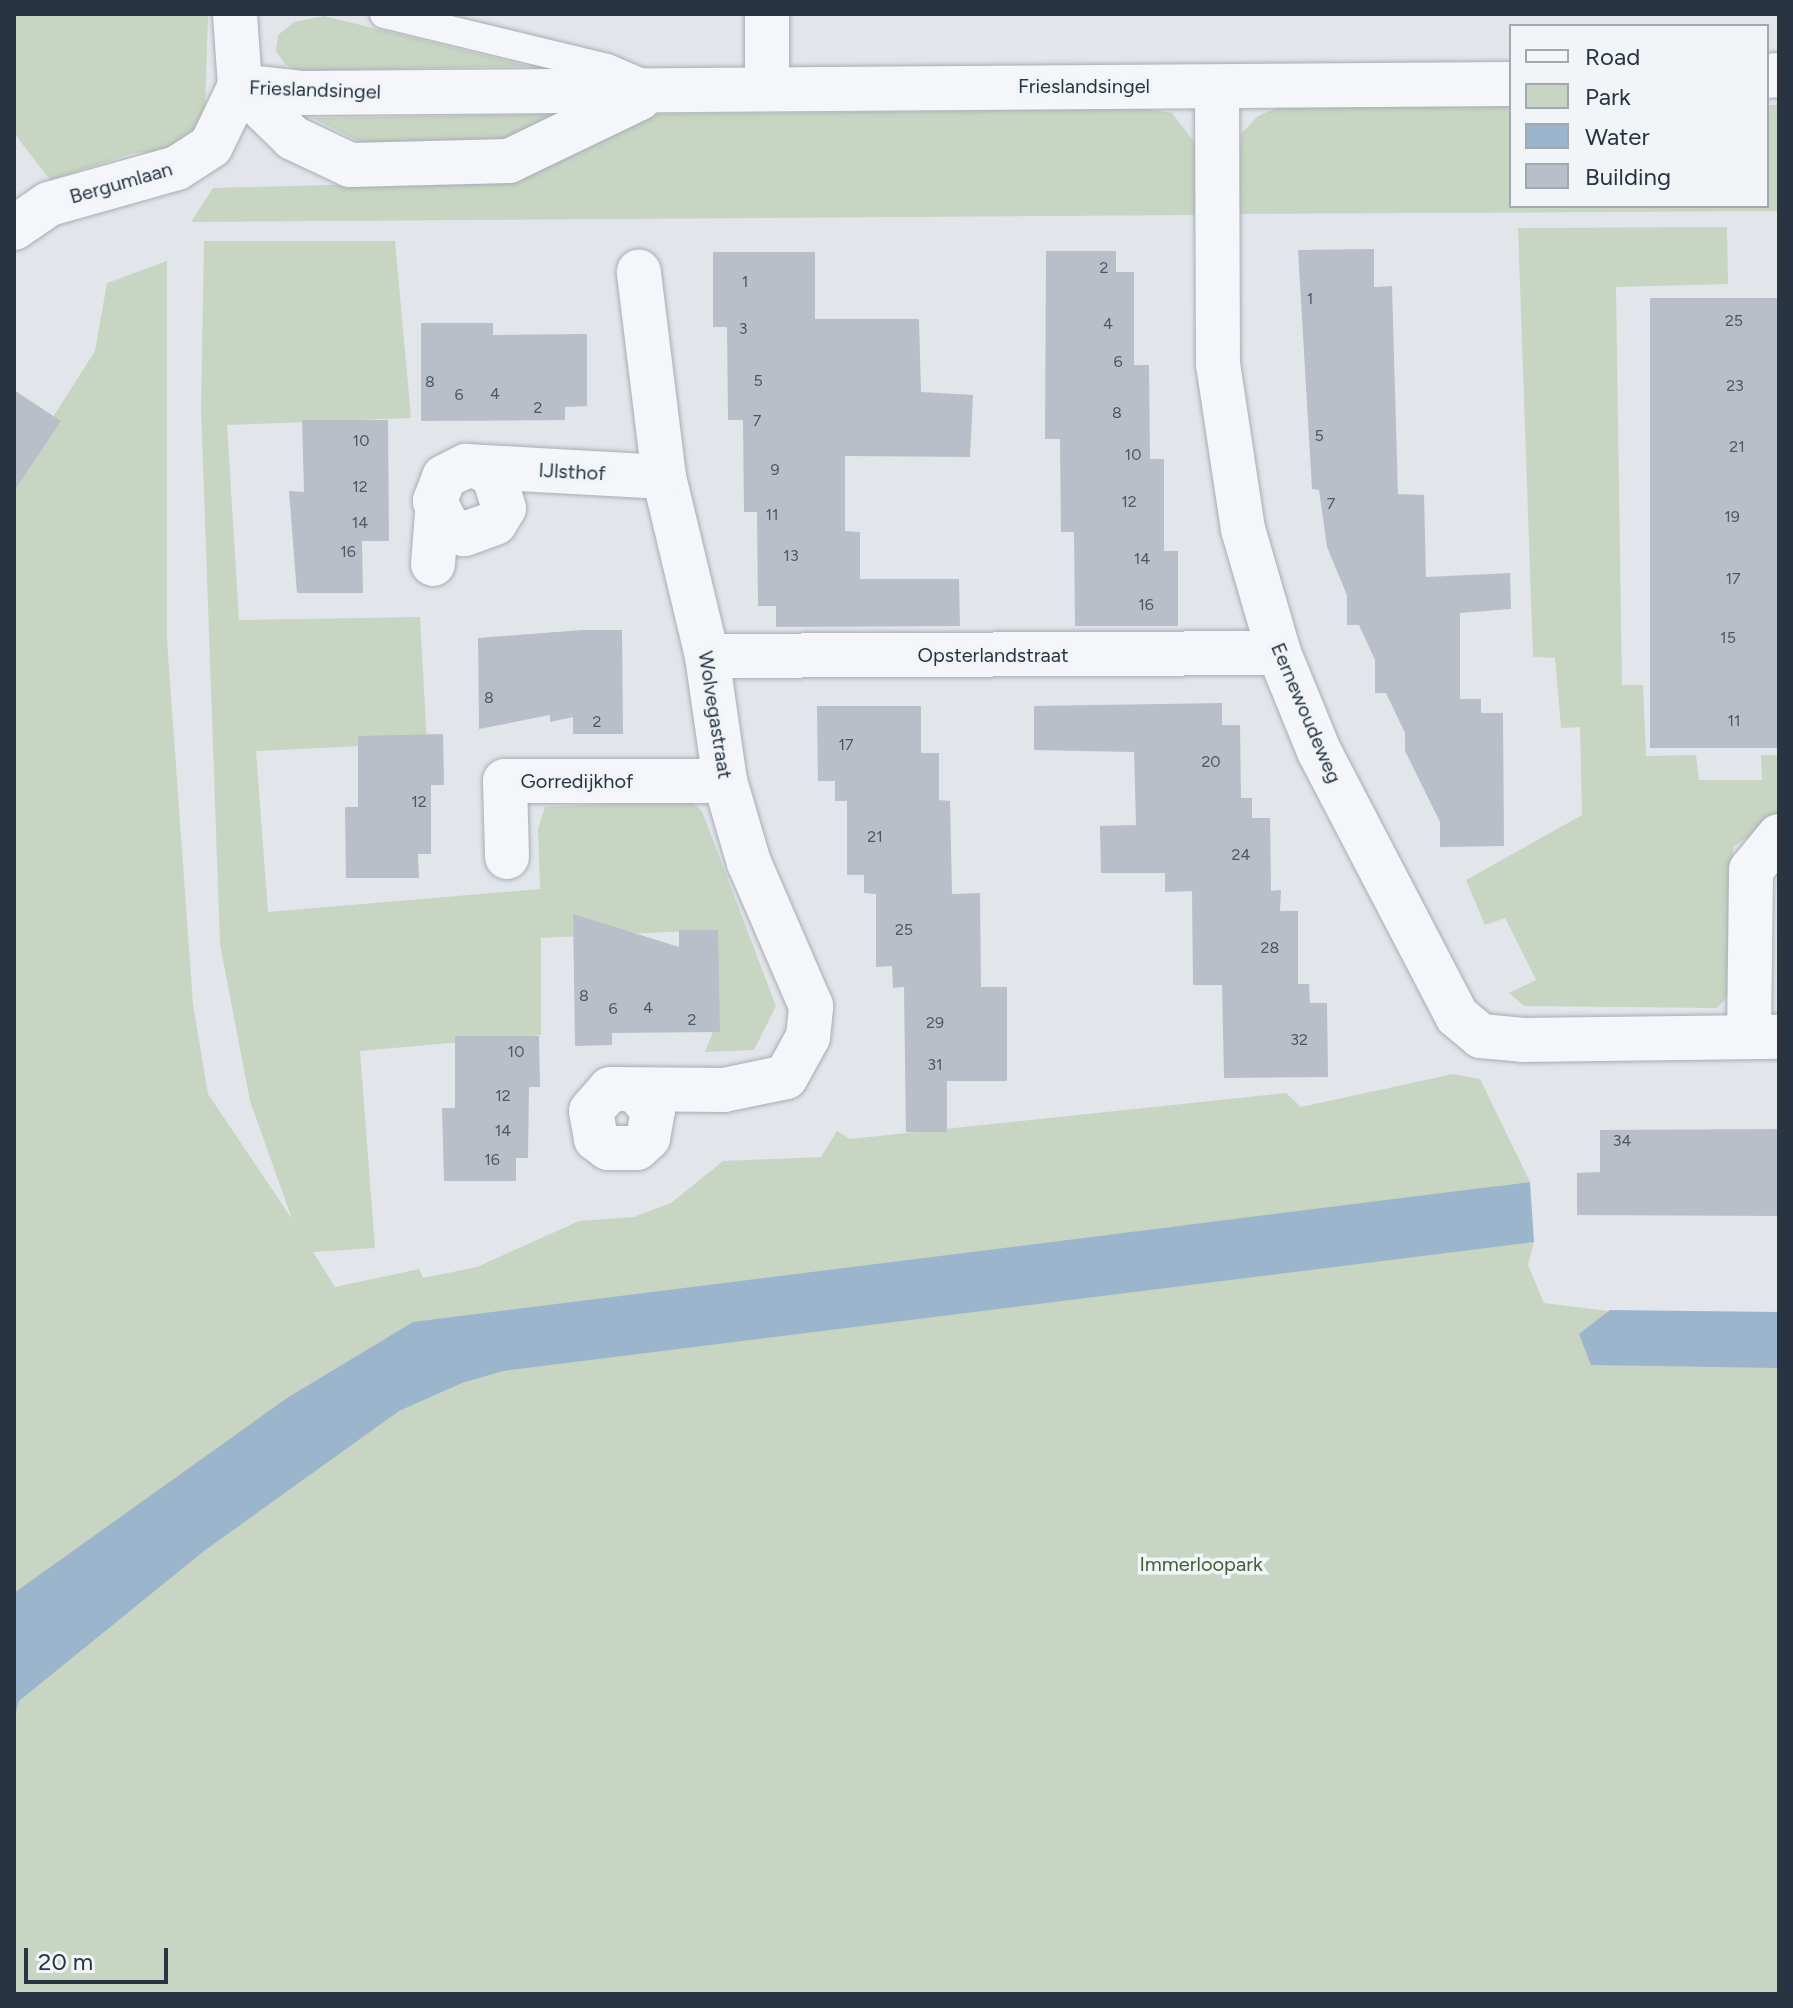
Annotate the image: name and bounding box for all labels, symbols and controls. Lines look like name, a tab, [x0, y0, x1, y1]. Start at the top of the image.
legend	[1509, 24, 1769, 208]
text: Road	[1585, 42, 1640, 71]
street label: Frieslandsingel	[1018, 74, 1150, 98]
street label: Frieslandsingel	[249, 76, 381, 104]
text: Park	[1585, 82, 1631, 111]
text: Water	[1585, 122, 1650, 151]
street label: Bergumlaan	[67, 157, 175, 209]
text: Building	[1585, 162, 1671, 191]
house number: 2	[1100, 258, 1108, 278]
house number: 1	[742, 272, 748, 292]
house number: 1	[1307, 289, 1313, 309]
house number: 25	[1725, 311, 1743, 331]
house number: 4	[1103, 314, 1113, 334]
house number: 3	[739, 319, 747, 339]
house number: 6	[1113, 352, 1123, 372]
house number: 5	[753, 371, 763, 391]
house number: 8	[425, 372, 435, 392]
house number: 23	[1726, 376, 1744, 396]
house number: 4	[490, 384, 500, 404]
house number: 6	[454, 385, 464, 405]
house number: 2	[534, 398, 542, 418]
house number: 8	[1112, 403, 1122, 423]
house number: 7	[753, 411, 761, 431]
house number: 5	[1314, 426, 1324, 446]
house number: 10	[353, 431, 369, 451]
house number: 21	[1729, 437, 1745, 457]
house number: 10	[1125, 445, 1141, 465]
street label: IJlsthof	[538, 458, 606, 486]
house number: 9	[770, 460, 780, 480]
house number: 12	[352, 477, 368, 497]
house number: 12	[1121, 492, 1137, 512]
house number: 7	[1327, 494, 1335, 514]
house number: 11	[765, 505, 779, 525]
house number: 19	[1724, 507, 1740, 527]
house number: 14	[352, 513, 368, 533]
house number: 16	[340, 542, 356, 562]
house number: 13	[783, 546, 799, 566]
house number: 14	[1134, 549, 1150, 569]
house number: 17	[1725, 569, 1741, 589]
house number: 16	[1138, 595, 1154, 615]
house number: 15	[1720, 628, 1736, 648]
street label: Eernewoudeweg	[1266, 639, 1346, 787]
street label: Opsterlandstraat	[918, 643, 1068, 667]
street label: Wolvegastraat	[693, 649, 737, 781]
house number: 8	[484, 688, 494, 708]
house number: 11	[1727, 711, 1741, 731]
house number: 2	[593, 712, 601, 732]
house number: 17	[838, 735, 854, 755]
house number: 20	[1201, 752, 1221, 772]
street label: Gorredijkhof	[521, 769, 633, 793]
house number: 12	[411, 792, 427, 812]
house number: 21	[867, 827, 883, 847]
house number: 24	[1232, 845, 1250, 865]
house number: 25	[895, 920, 913, 940]
house number: 28	[1261, 938, 1279, 958]
house number: 8	[579, 986, 589, 1006]
house number: 4	[643, 998, 653, 1018]
house number: 6	[608, 999, 618, 1019]
house number: 2	[688, 1010, 696, 1030]
house number: 29	[926, 1013, 944, 1033]
house number: 32	[1290, 1030, 1308, 1050]
house number: 10	[508, 1042, 524, 1062]
house number: 31	[927, 1055, 943, 1075]
house number: 12	[495, 1086, 511, 1106]
house number: 14	[495, 1121, 511, 1141]
house number: 34	[1613, 1131, 1631, 1151]
house number: 16	[484, 1150, 500, 1170]
park label: Immerloopark	[1139, 1552, 1263, 1576]
scale bar	[28, 1932, 172, 1982]
text: 20 m	[38, 1947, 93, 1976]

